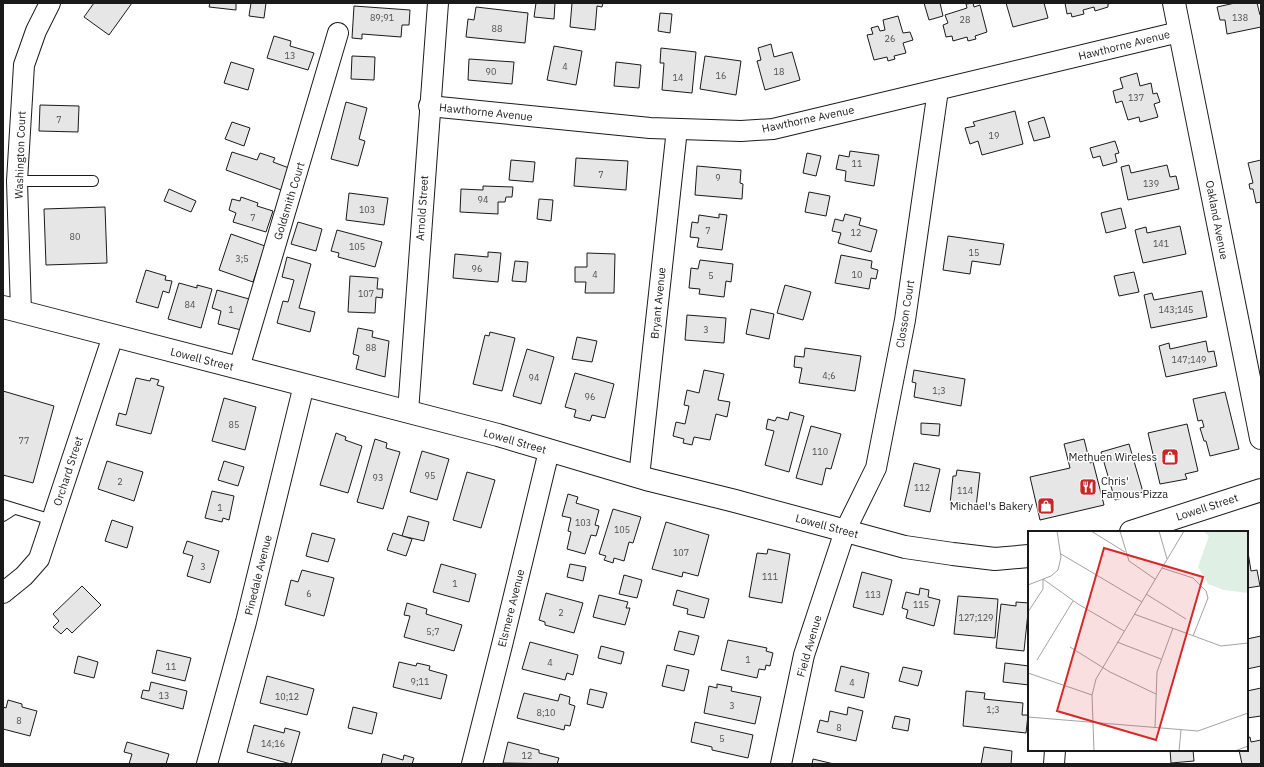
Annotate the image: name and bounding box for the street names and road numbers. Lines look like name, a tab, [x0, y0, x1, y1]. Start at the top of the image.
street label: Hawthorne Avenue	[1077, 27, 1171, 63]
street label: Hawthorne Avenue	[439, 100, 533, 124]
street label: Hawthorne Avenue	[761, 102, 855, 136]
street label: Washington Court	[11, 111, 29, 199]
street label: Goldsmith Court	[270, 160, 308, 242]
street label: Arnold Street	[413, 175, 431, 241]
street label: Oakland Avenue	[1202, 179, 1232, 261]
street label: Bryant Avenue	[647, 266, 669, 340]
street label: Closson Court	[893, 279, 917, 349]
street label: Lowell Street	[169, 344, 235, 374]
street label: Lowell Street	[482, 425, 548, 457]
street label: Orchard Street	[50, 434, 86, 508]
street label: Lowell Street	[1174, 490, 1240, 524]
street label: Lowell Street	[794, 511, 860, 541]
street label: Pinedale Avenue	[241, 533, 275, 617]
street label: Elsmere Avenue	[495, 568, 527, 648]
street label: Field Avenue	[794, 613, 824, 679]

